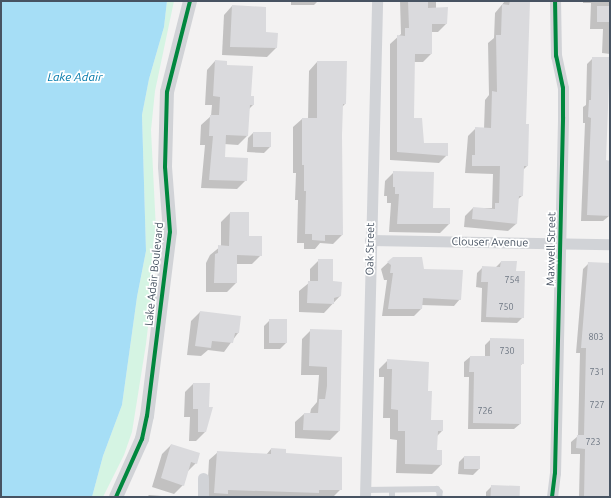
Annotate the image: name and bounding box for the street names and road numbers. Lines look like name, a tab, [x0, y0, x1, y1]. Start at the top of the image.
street label: Maxwell Street	[544, 212, 558, 286]
street label: Lake Adair Boulevard	[142, 222, 166, 326]
street label: Oak Street	[363, 222, 377, 276]
street label: Clouser Avenue	[451, 235, 529, 249]

